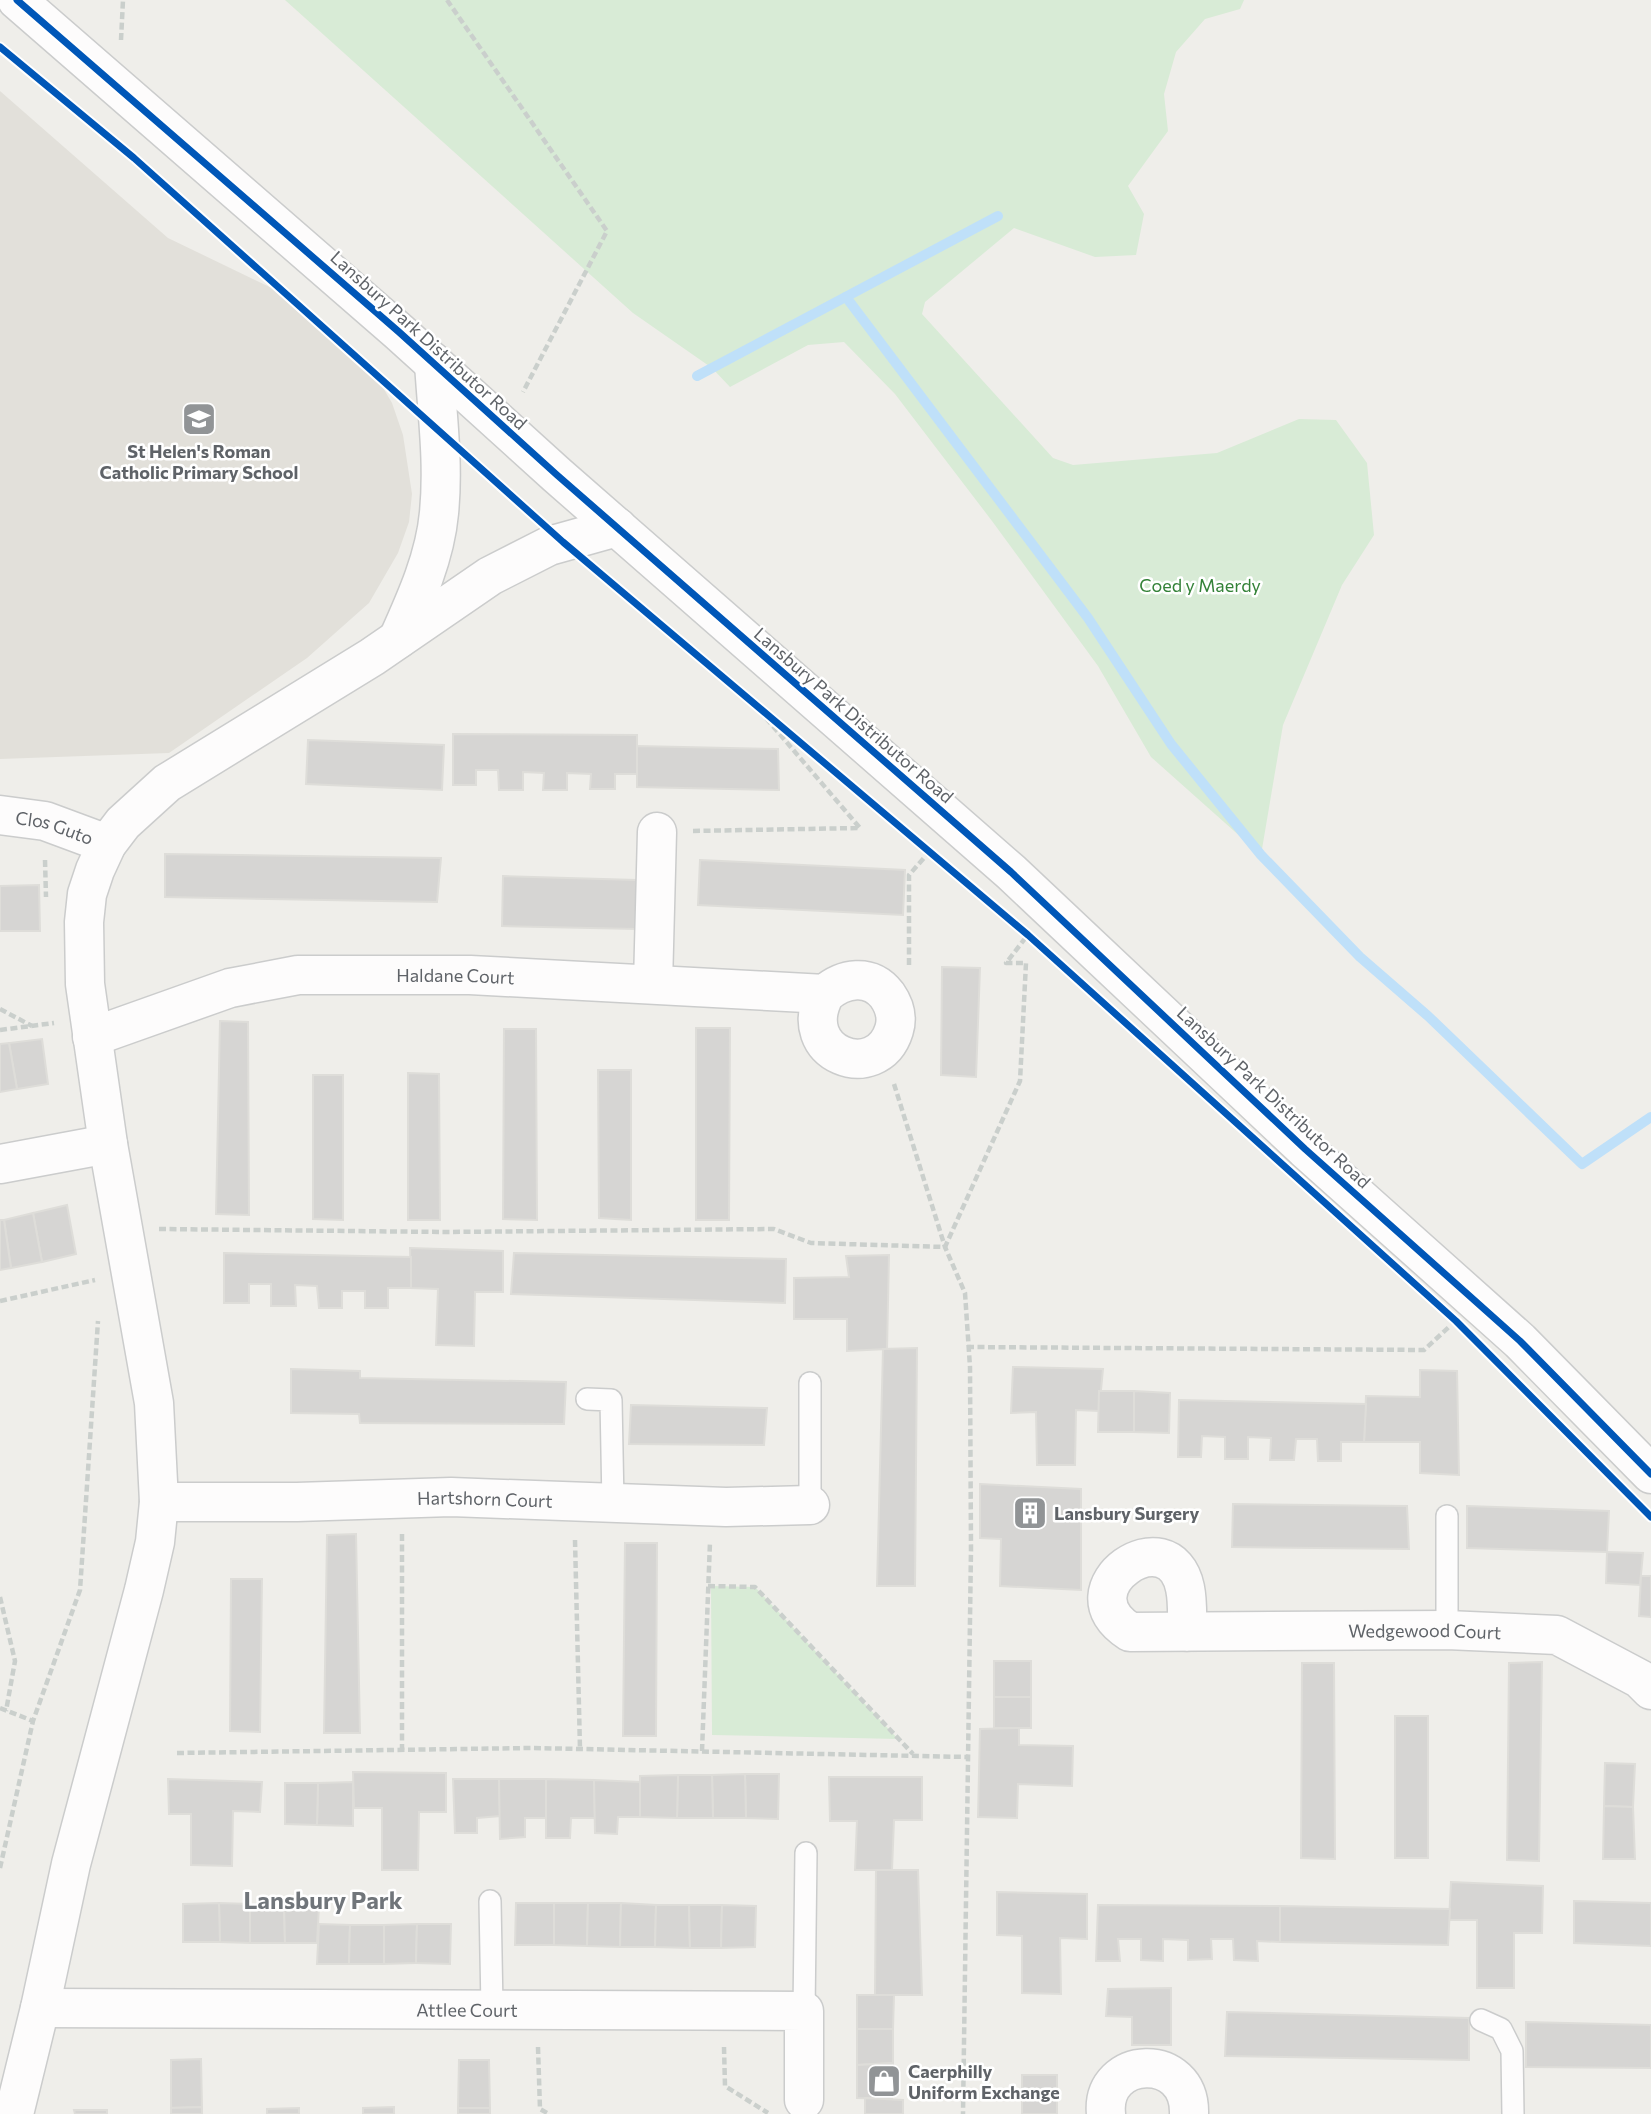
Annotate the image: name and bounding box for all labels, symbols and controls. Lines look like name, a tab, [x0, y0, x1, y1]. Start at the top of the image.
street label: Lansbury Park Distributor Road	[326, 246, 532, 434]
school or university icon: St Helen's Roman Catholic Primary School	[180, 400, 218, 438]
place label: St Helen's Roman Catholic Primary School	[99, 440, 299, 483]
park label: Coed y Maerdy	[1139, 574, 1261, 596]
street label: Lansbury Park Distributor Road	[750, 623, 958, 807]
street label: Clos Guto	[14, 806, 96, 849]
street label: Haldane Court	[396, 964, 515, 988]
street label: Lansbury Park Distributor Road	[1173, 1001, 1375, 1193]
street label: Hartshorn Court	[417, 1486, 553, 1512]
building icon: Lansbury Surgery	[1011, 1494, 1049, 1532]
place label: Lansbury Surgery	[1054, 1502, 1200, 1524]
street label: Wedgewood Court	[1348, 1619, 1502, 1643]
district label: Lansbury Park	[243, 1885, 403, 1914]
street label: Attlee Court	[416, 1998, 518, 2021]
place label: Caerphilly Uniform Exchange	[908, 2060, 1060, 2103]
shop icon: Caerphilly Uniform Exchange	[865, 2062, 903, 2100]

